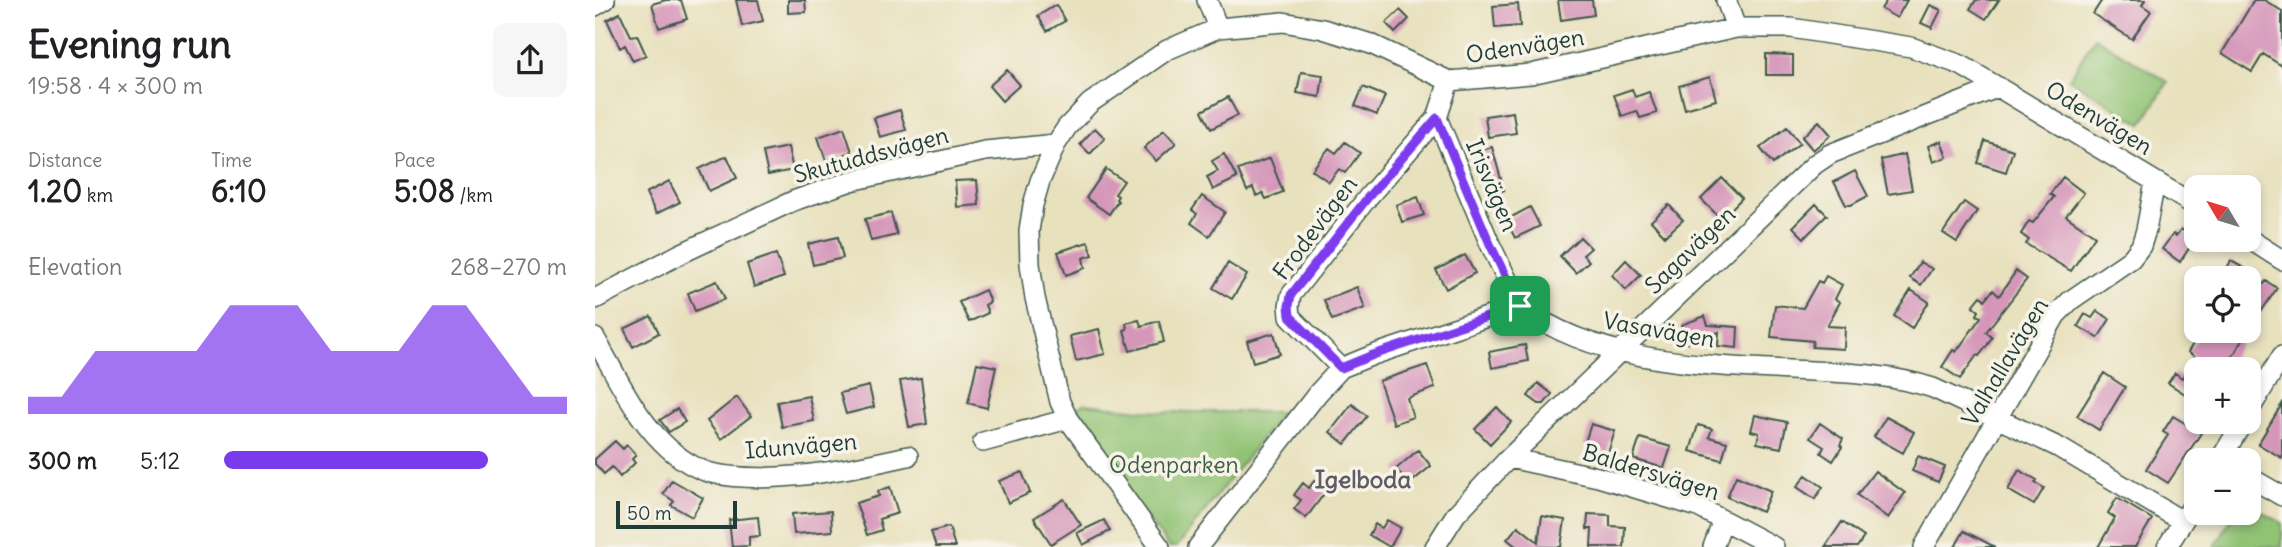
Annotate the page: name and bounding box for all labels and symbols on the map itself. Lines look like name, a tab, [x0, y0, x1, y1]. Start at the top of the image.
street label: Odenvägen	[1464, 22, 1586, 69]
street label: Odenvägen	[2041, 74, 2158, 161]
street label: Skutuddsvägen	[790, 120, 952, 189]
street label: Irisvägen	[1460, 134, 1525, 235]
street label: Frodevägen	[1266, 170, 1363, 285]
north arrow	[2184, 175, 2261, 252]
street label: Sagavägen	[1638, 199, 1741, 300]
pin	[1490, 276, 1550, 336]
street label: Valhallavägen	[1955, 292, 2054, 431]
street label: Vasavägen	[1601, 305, 1717, 354]
street label: Idunvägen	[744, 426, 858, 465]
street label: Baldersvägen	[1579, 437, 1723, 506]
park label: Odenparken	[1109, 450, 1239, 479]
district label: Igelboda	[1315, 464, 1411, 494]
scale bar	[616, 498, 737, 530]

